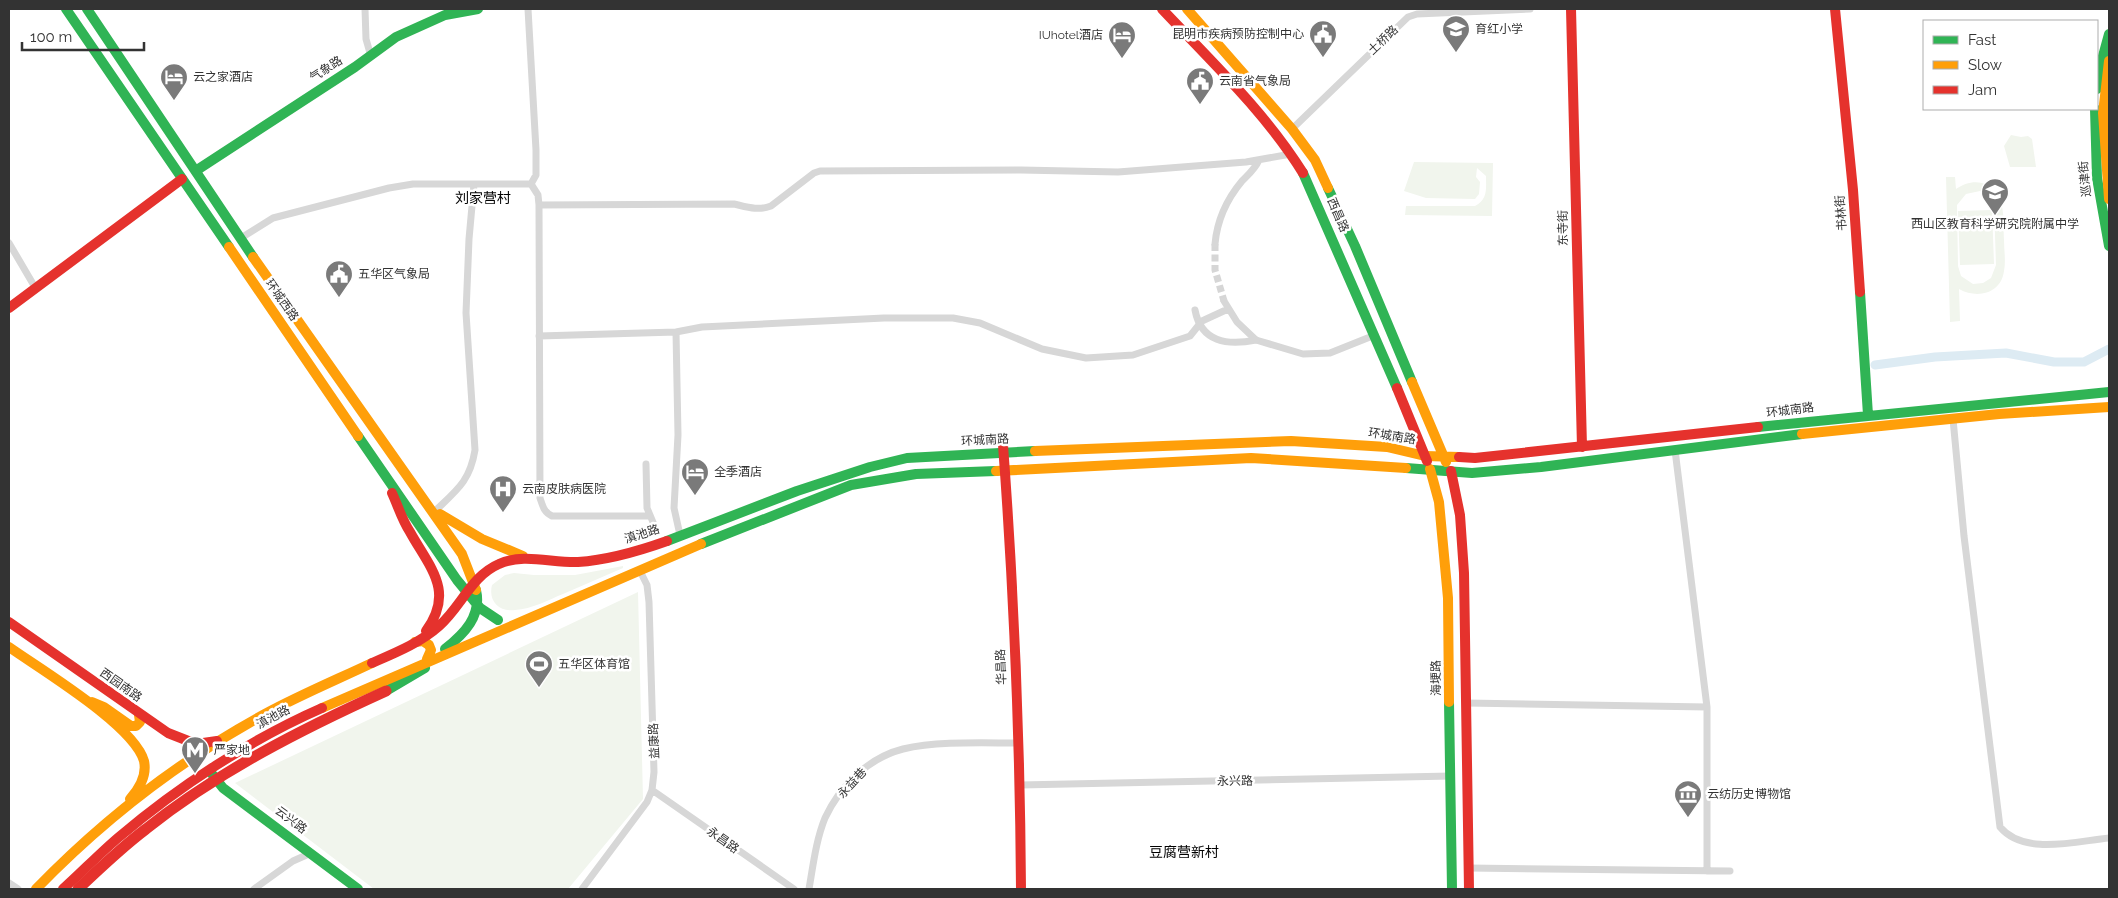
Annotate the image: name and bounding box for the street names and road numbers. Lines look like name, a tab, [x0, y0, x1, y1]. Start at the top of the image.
street label: 土桥路	[1365, 23, 1401, 57]
street label: 气象路	[307, 53, 345, 85]
street label: 巡津街	[2076, 160, 2094, 198]
street label: 书林街	[1833, 195, 1849, 231]
street label: 西昌路	[1325, 196, 1351, 234]
street label: 东寺街	[1556, 210, 1570, 246]
street label: 环城西路	[262, 276, 302, 324]
street label: 环城南路	[1765, 400, 1815, 420]
street label: 环城南路	[1367, 425, 1417, 447]
street label: 环城南路	[961, 432, 1009, 448]
street label: 滇池路	[623, 522, 661, 546]
street label: 华昌路	[993, 649, 1009, 685]
street label: 海埂路	[1429, 660, 1443, 696]
street label: 西园南路	[97, 665, 145, 705]
street label: 滇池路	[254, 702, 292, 732]
street label: 益康路	[646, 723, 662, 759]
street label: 永益巷	[835, 765, 869, 801]
street label: 永兴路	[1217, 774, 1253, 788]
street label: 云兴路	[272, 804, 310, 836]
street label: 永昌路	[704, 824, 742, 856]

